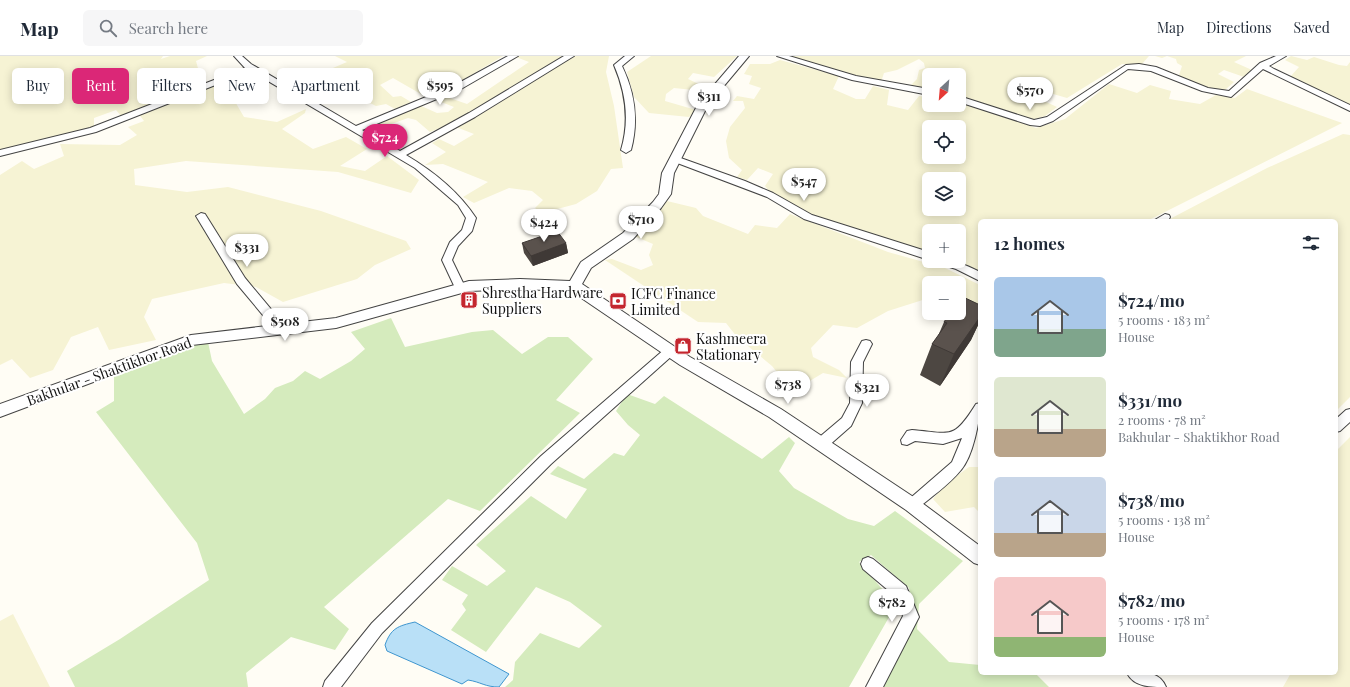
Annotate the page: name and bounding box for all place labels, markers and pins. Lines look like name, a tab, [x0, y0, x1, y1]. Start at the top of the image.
pin: $595	[416, 72, 464, 106]
pin: $570	[1006, 77, 1054, 111]
pin: $311	[685, 83, 733, 117]
pin: $724	[361, 124, 409, 158]
pin: $547	[780, 168, 828, 202]
pin: $710	[617, 206, 665, 240]
pin: $424	[520, 209, 568, 243]
pin: $331	[223, 234, 271, 268]
place label: Shrestha Hardware Suppliers	[482, 283, 603, 318]
place label: ICFC Finance Limited	[631, 284, 716, 319]
building icon: Shrestha Hardware Suppliers	[459, 290, 479, 310]
bank icon: ICFC Finance Limited	[608, 291, 628, 311]
pin: $508	[261, 308, 309, 342]
place label: Kashmeera Stationary	[696, 329, 766, 364]
shop icon: Kashmeera Stationary	[673, 336, 693, 356]
pin: $738	[764, 371, 812, 405]
pin: $321	[843, 374, 891, 408]
pin: $782	[868, 589, 916, 623]

